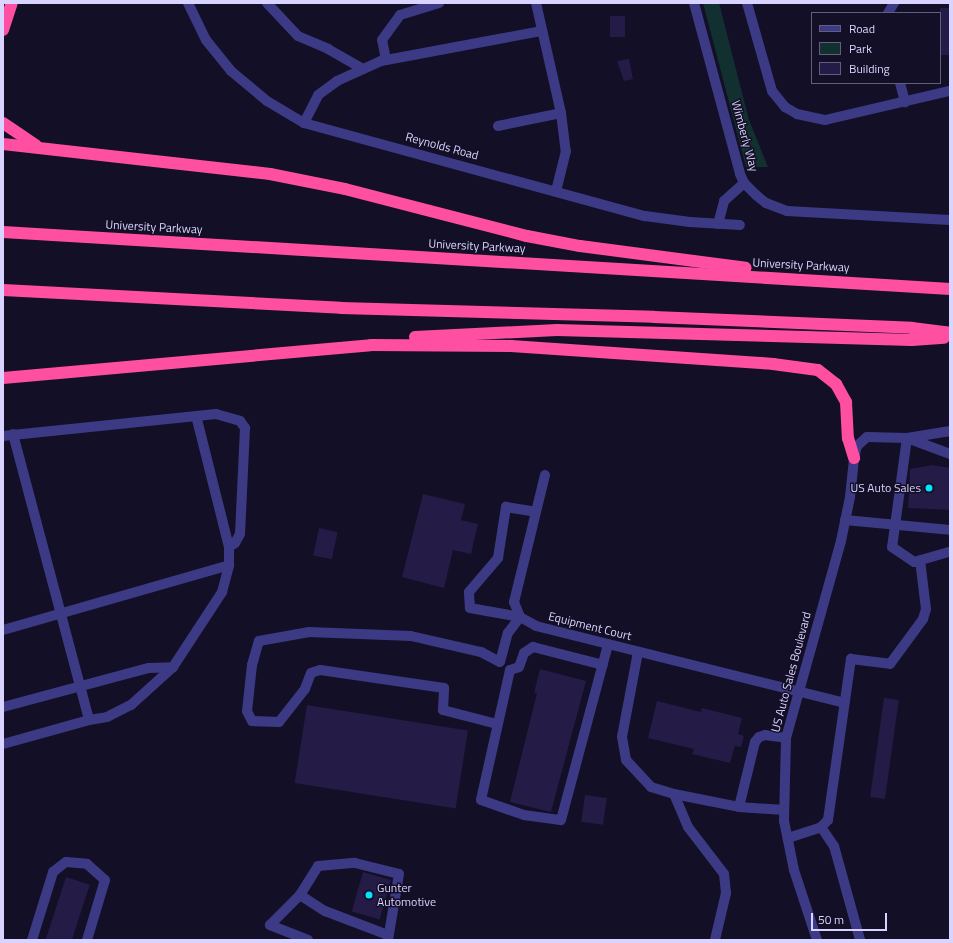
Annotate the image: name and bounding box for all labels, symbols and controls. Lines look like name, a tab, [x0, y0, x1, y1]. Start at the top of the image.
legend	[811, 12, 941, 84]
text: Road	[849, 19, 875, 38]
text: Park	[849, 39, 872, 58]
text: Building	[849, 59, 890, 78]
street label: Wimberly Way	[729, 99, 761, 173]
street label: Reynolds Road	[404, 129, 480, 163]
street label: University Parkway	[105, 217, 203, 237]
street label: University Parkway	[428, 236, 526, 256]
street label: University Parkway	[752, 255, 850, 275]
place label: US Auto Sales	[850, 481, 921, 495]
marker: US Auto Sales	[924, 483, 934, 493]
street label: Equipment Court	[547, 609, 633, 643]
street label: US Auto Sales Boulevard	[768, 610, 814, 734]
place label: Gunter Automotive	[377, 881, 436, 909]
marker: Gunter Automotive	[364, 890, 374, 900]
scale bar	[813, 905, 889, 931]
text: 50 m	[818, 910, 844, 929]

